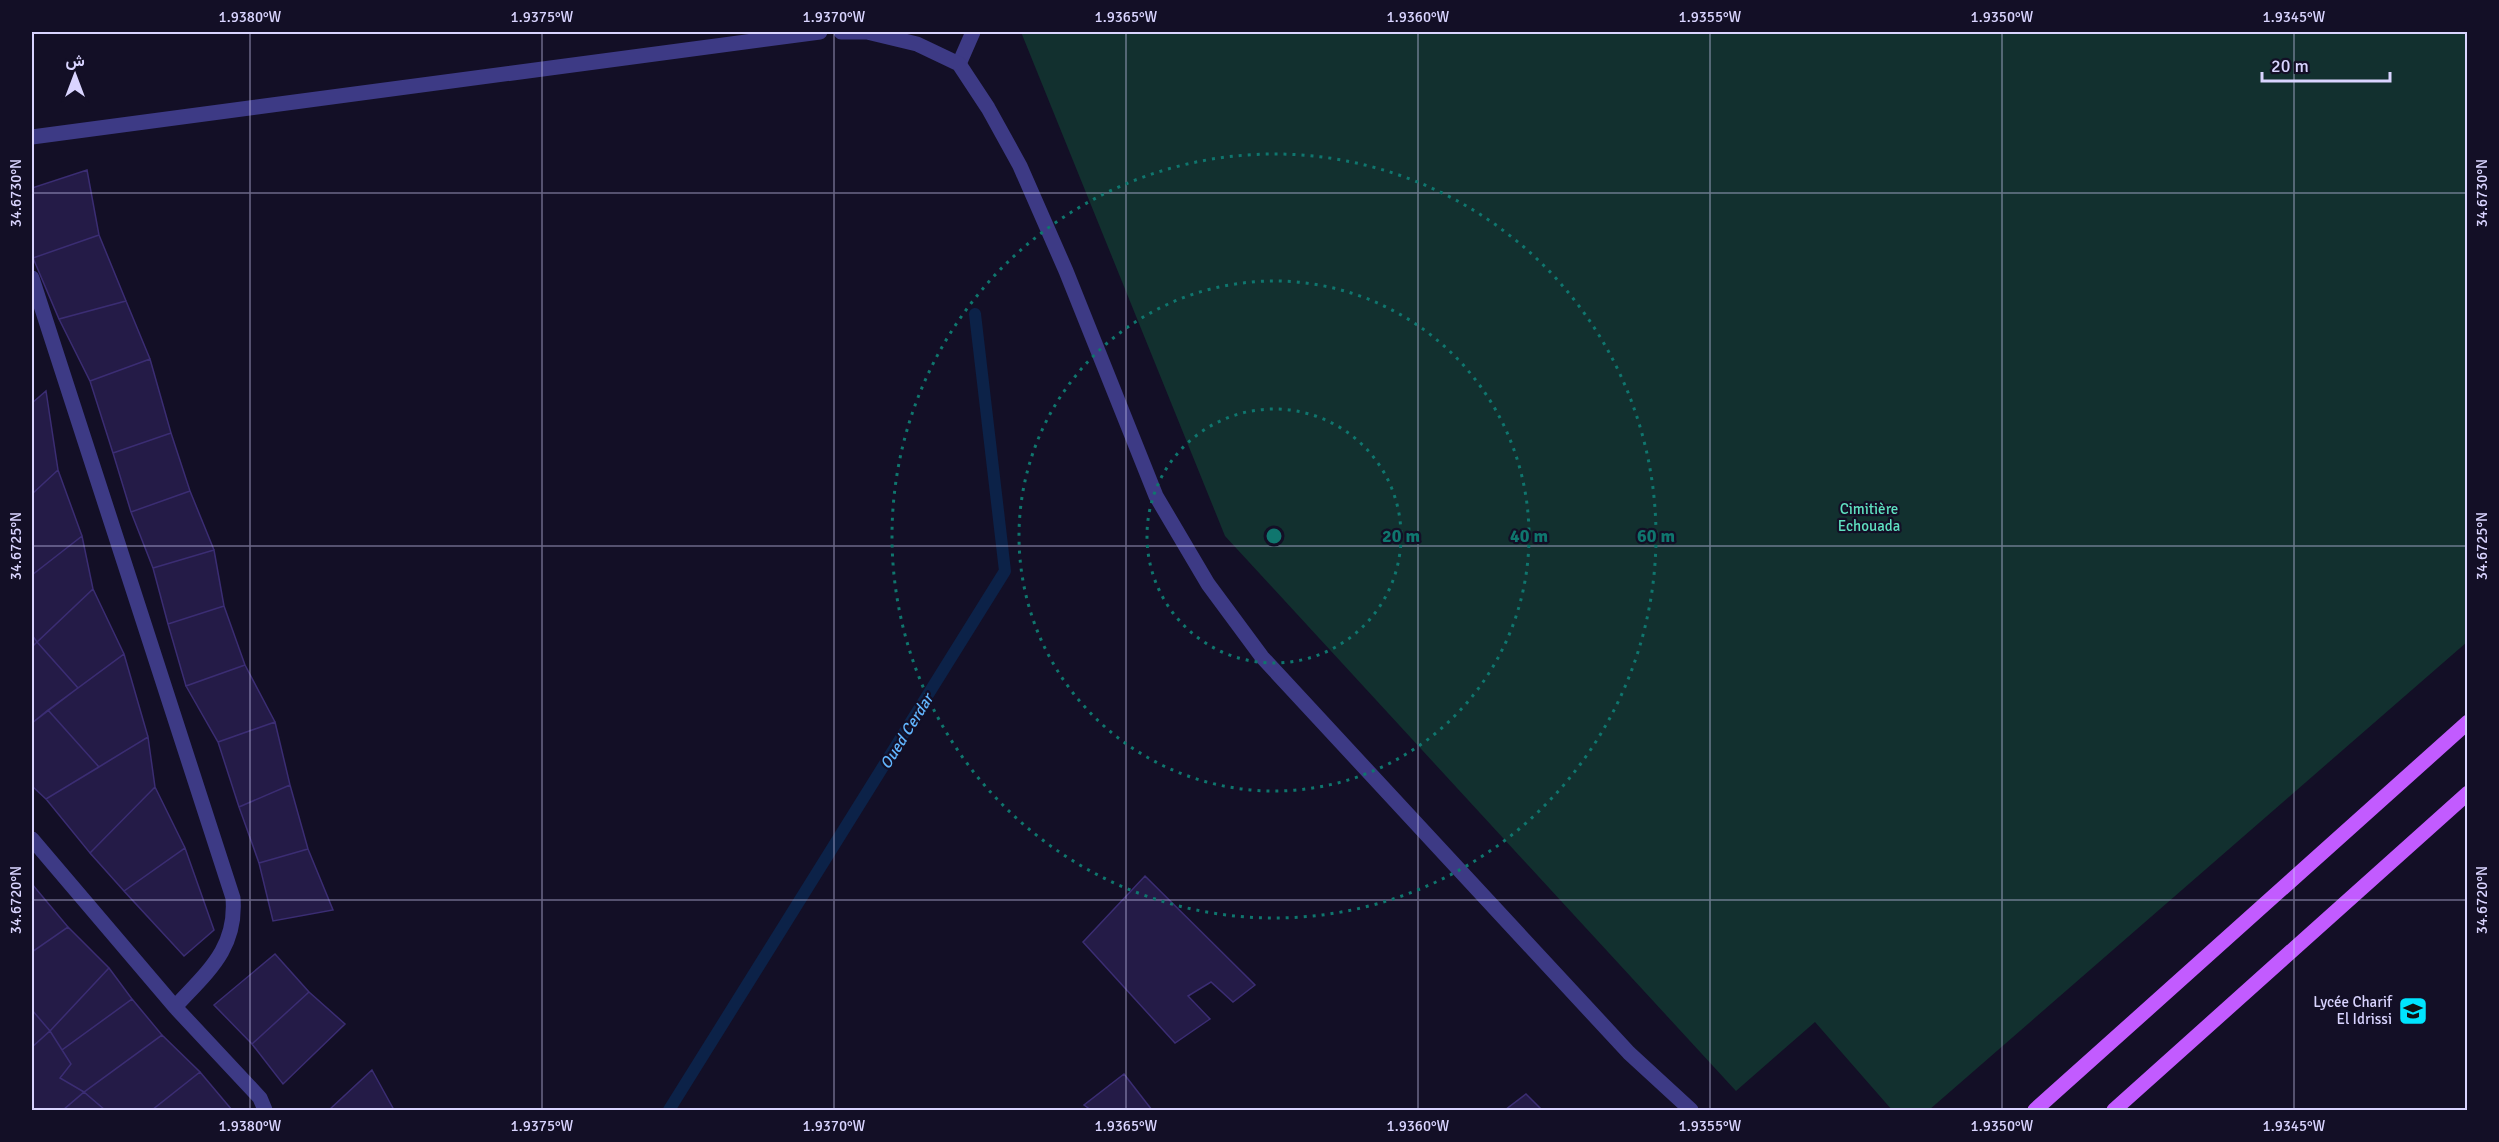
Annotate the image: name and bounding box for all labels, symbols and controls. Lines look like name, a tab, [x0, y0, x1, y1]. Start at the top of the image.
text: 1.9380°W	[219, 8, 282, 26]
text: 1.9375°W	[511, 8, 574, 26]
text: 1.9370°W	[803, 8, 866, 26]
text: 1.9365°W	[1095, 8, 1158, 26]
text: 1.9360°W	[1387, 8, 1450, 26]
text: 1.9355°W	[1679, 8, 1742, 26]
text: 1.9350°W	[1971, 8, 2034, 26]
text: 1.9345°W	[2263, 8, 2326, 26]
north arrow	[45, 45, 105, 105]
scale bar	[2262, 45, 2390, 83]
text: ش	[65, 51, 85, 71]
text: 20 m	[2271, 55, 2309, 77]
text: 34.6730°N	[7, 159, 25, 227]
text: 34.6730°N	[2473, 159, 2491, 227]
park label: Cimitière Echouada	[1838, 500, 1900, 535]
text: 34.6725°N	[7, 512, 25, 580]
text: 34.6725°N	[2473, 512, 2491, 580]
text: 20 m	[1382, 525, 1420, 547]
text: 40 m	[1510, 525, 1548, 547]
text: 60 m	[1637, 525, 1675, 547]
centre of rings	[1264, 526, 1284, 546]
water label: Oued Cerdar	[876, 688, 939, 773]
text: 34.6720°N	[7, 866, 25, 934]
text: 34.6720°N	[2473, 866, 2491, 934]
place label: Lycée Charif El Idrissi	[2313, 993, 2393, 1028]
school or university icon: Lycée Charif El Idrissi	[2397, 995, 2429, 1027]
text: 1.9380°W	[219, 1117, 282, 1135]
text: 1.9375°W	[511, 1117, 574, 1135]
text: 1.9370°W	[803, 1117, 866, 1135]
text: 1.9365°W	[1095, 1117, 1158, 1135]
text: 1.9360°W	[1387, 1117, 1450, 1135]
text: 1.9355°W	[1679, 1117, 1742, 1135]
text: 1.9350°W	[1971, 1117, 2034, 1135]
text: 1.9345°W	[2263, 1117, 2326, 1135]

